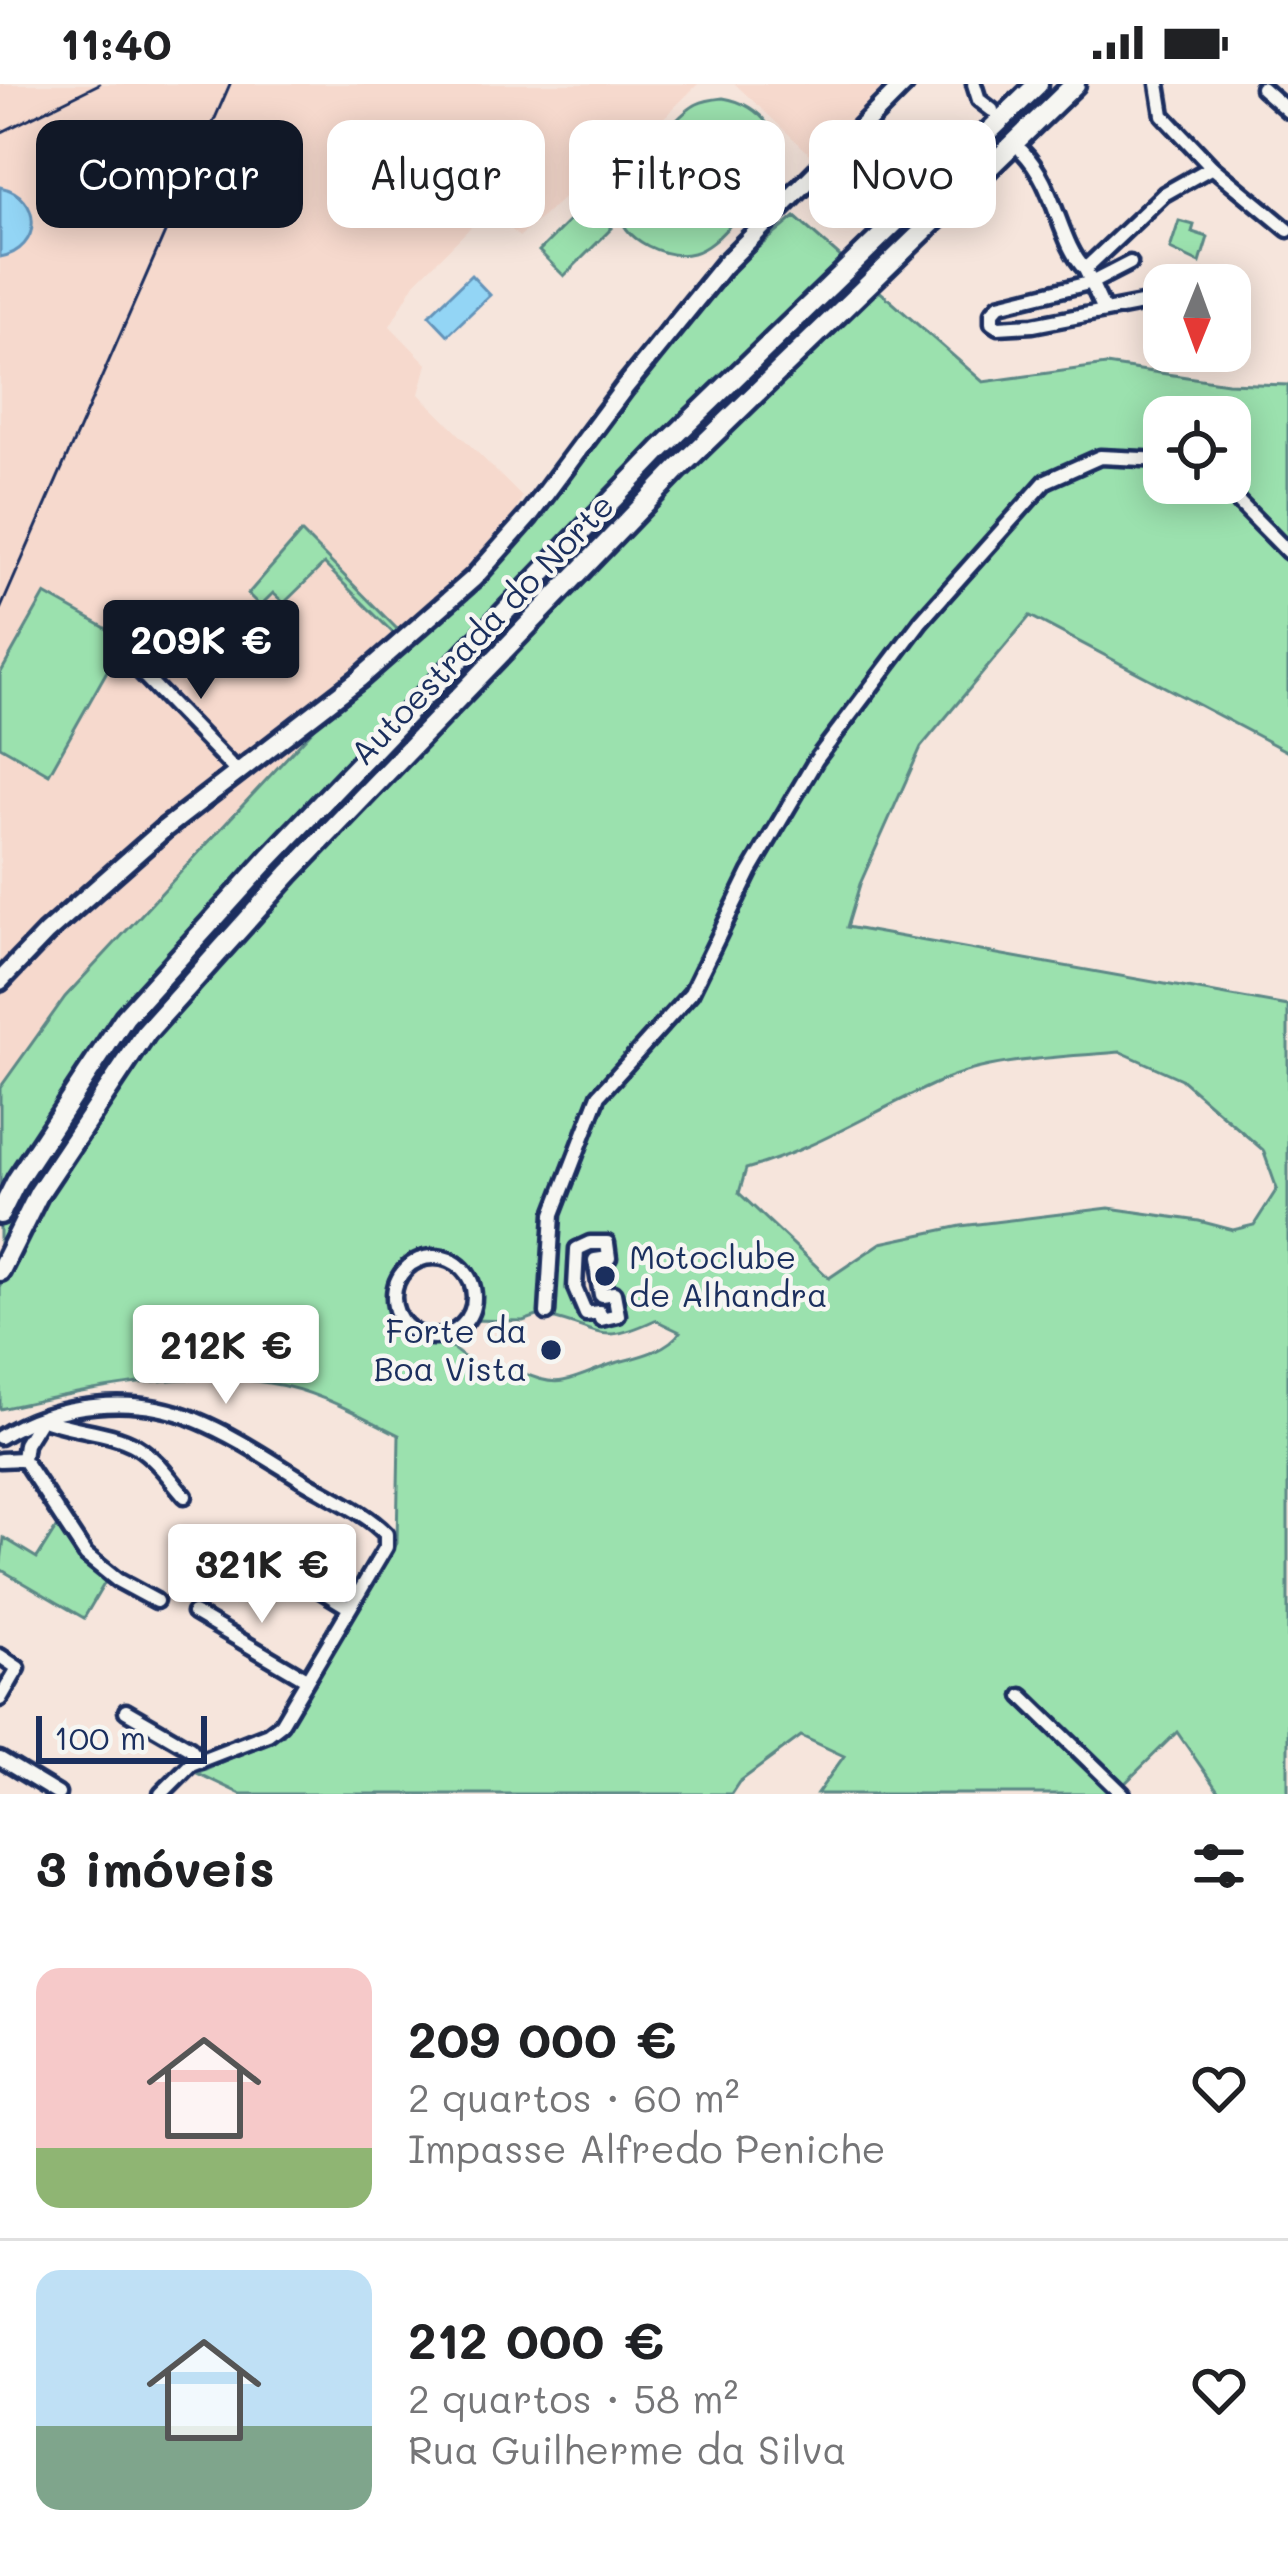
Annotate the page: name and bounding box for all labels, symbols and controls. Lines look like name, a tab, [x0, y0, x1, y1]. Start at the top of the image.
text: 11:40	[60, 13, 172, 71]
chip: Comprar	[36, 120, 303, 228]
chip: Alugar	[327, 120, 545, 228]
chip: Filtros	[569, 120, 785, 228]
chip: Novo	[809, 120, 996, 228]
north arrow	[1143, 264, 1251, 372]
map controls	[1143, 264, 1251, 504]
button: locate	[1143, 396, 1251, 504]
street label: Autoestrada do Norte	[340, 483, 622, 773]
pin: 209K €	[103, 600, 299, 702]
text: 209K €	[130, 613, 272, 664]
place label: Motoclube de Alhandra	[629, 1234, 828, 1315]
marker: Motoclube de Alhandra	[592, 1263, 618, 1289]
pin: 212K €	[128, 1305, 324, 1407]
place label: Forte da Boa Vista	[373, 1308, 527, 1389]
text: 212K €	[160, 1318, 292, 1369]
marker: Forte da Boa Vista	[538, 1337, 564, 1363]
pin: 321K €	[164, 1524, 360, 1626]
text: 321K €	[195, 1537, 329, 1588]
scale bar	[36, 1710, 207, 1763]
text: 100 m	[54, 1715, 146, 1758]
text: 3 imóveis	[36, 1833, 275, 1900]
icon: filters	[1186, 1833, 1252, 1899]
text: 209 000 €	[408, 2004, 676, 2071]
icon: home	[132, 2016, 276, 2160]
icon: heart	[1186, 2055, 1252, 2121]
text: 2 quartos · 60 m²	[408, 2071, 740, 2122]
text: Impasse Alfredo Peniche	[408, 2122, 886, 2173]
text: 212 000 €	[408, 2305, 664, 2372]
icon: home	[132, 2318, 276, 2462]
icon: heart	[1186, 2357, 1252, 2423]
text: 2 quartos · 58 m²	[408, 2372, 738, 2423]
text: Rua Guilherme da Silva	[408, 2423, 847, 2474]

